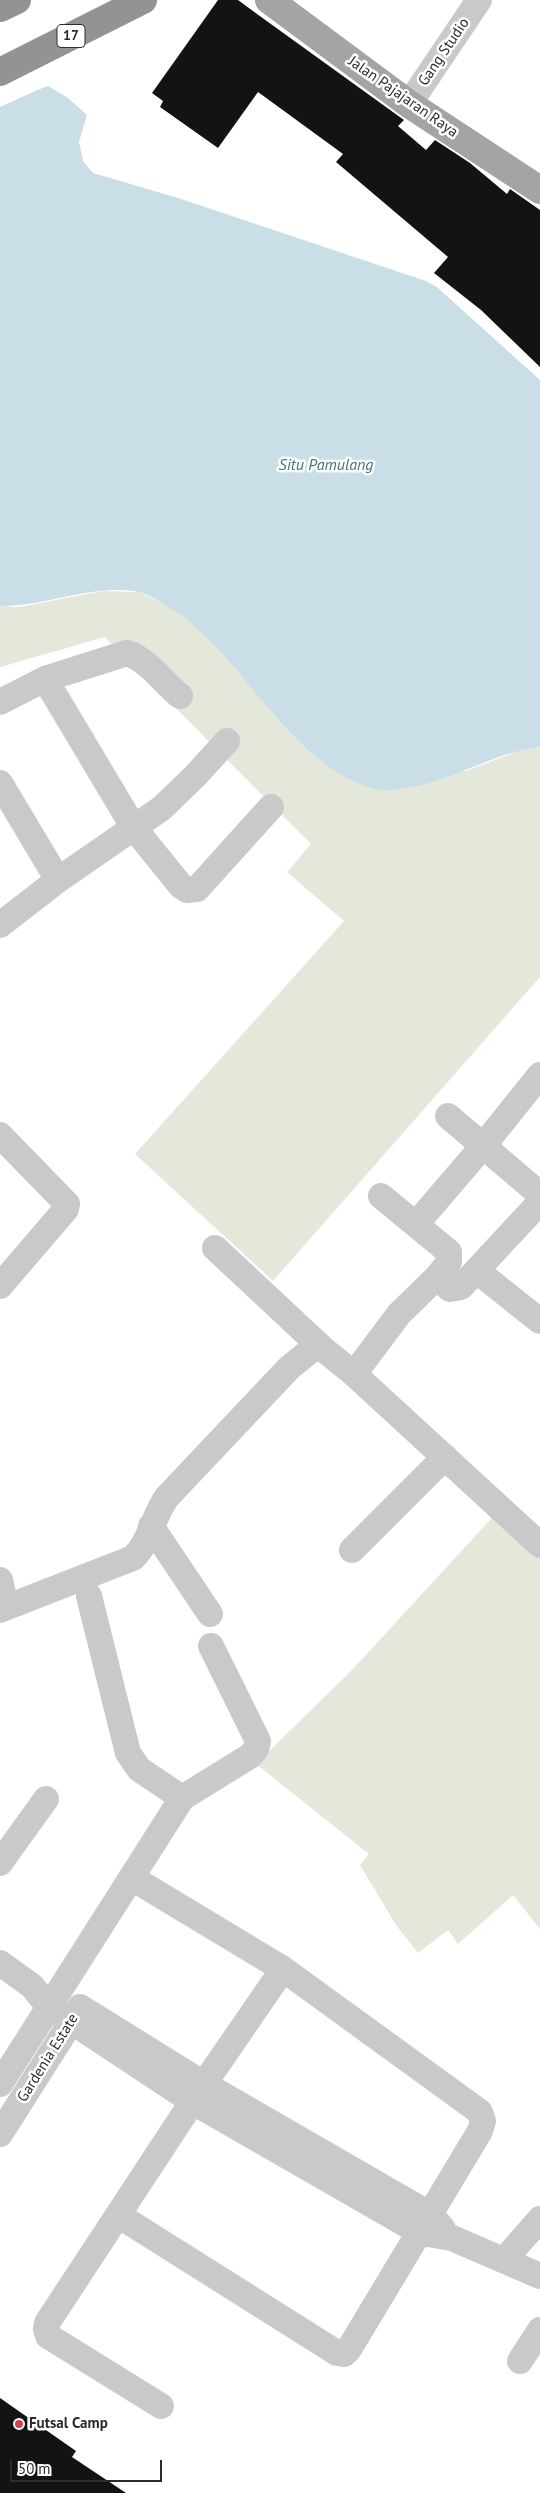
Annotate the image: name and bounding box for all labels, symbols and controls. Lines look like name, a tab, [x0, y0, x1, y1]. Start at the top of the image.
street label: Gang Studio	[415, 15, 473, 89]
road number: 17	[57, 24, 85, 48]
street label: Jalan Pajajaran Raya	[345, 53, 461, 141]
water label: Situ Pamulang	[279, 455, 373, 475]
street label: Gardenia Estate	[14, 2011, 82, 2105]
place label: Futsal Camp	[29, 2415, 108, 2433]
marker: Futsal Camp	[13, 2418, 25, 2430]
scale bar	[12, 2450, 165, 2482]
text: 50 m	[18, 2459, 51, 2478]

